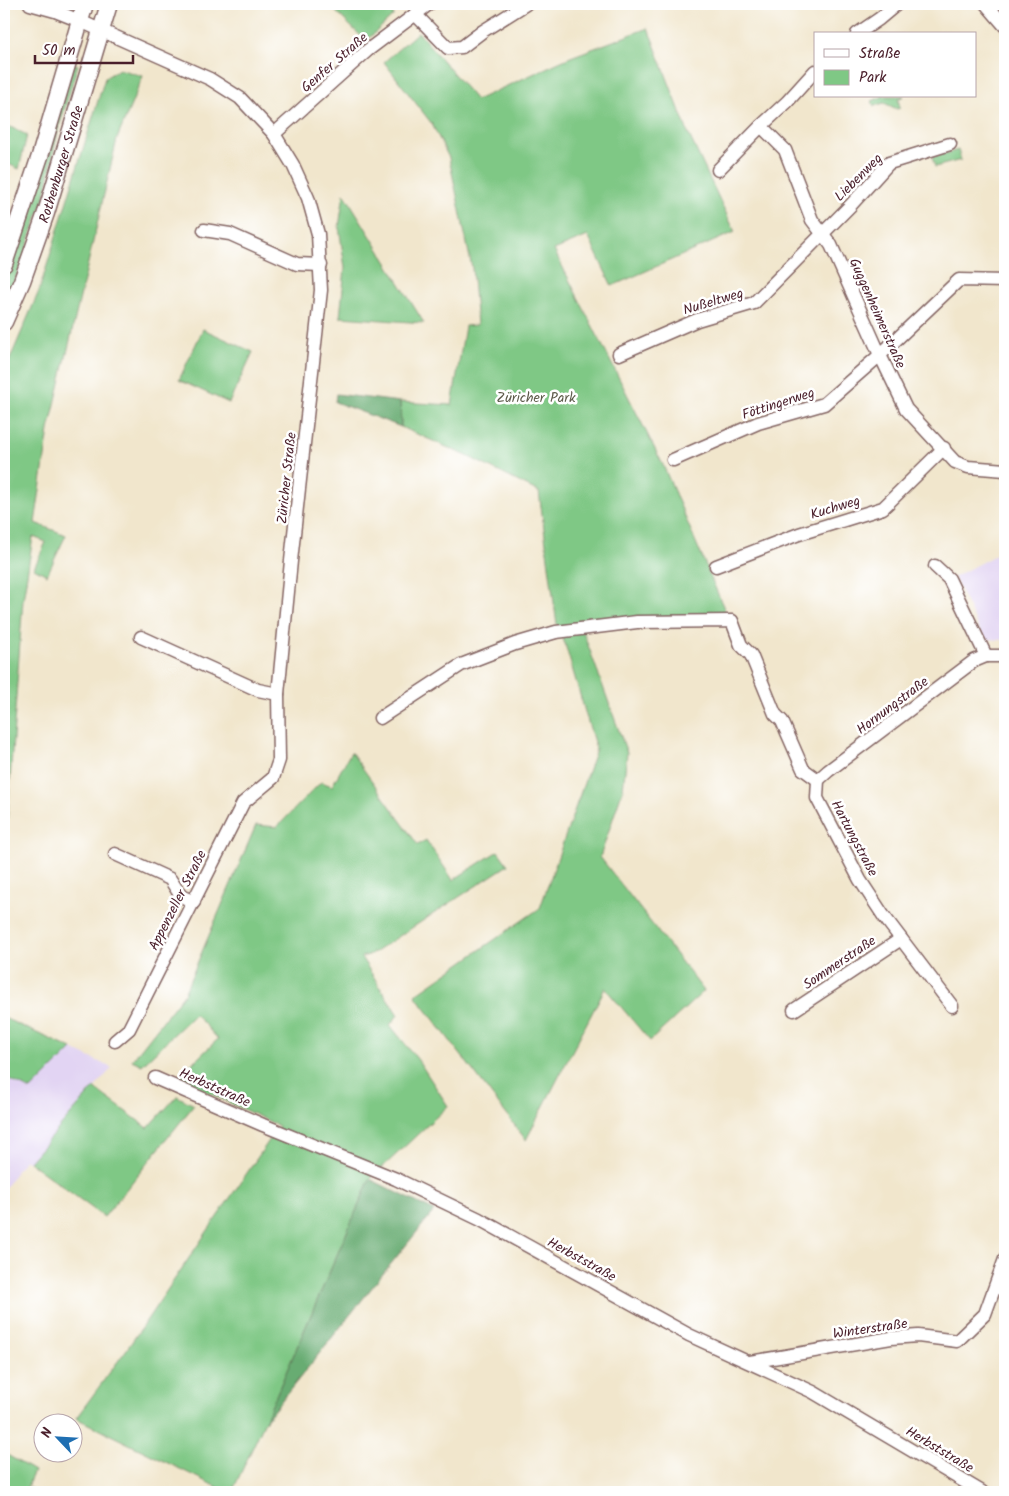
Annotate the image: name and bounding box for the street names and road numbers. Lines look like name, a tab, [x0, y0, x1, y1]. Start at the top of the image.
street label: Genfer Straße	[296, 27, 374, 98]
street label: Rothenburger Straße	[33, 102, 90, 226]
street label: Liebenweg	[829, 148, 888, 207]
street label: Guggenheimerstraße	[843, 255, 912, 373]
street label: Nußeltweg	[680, 282, 746, 322]
street label: Föttingerweg	[739, 382, 817, 426]
street label: Züricher Straße	[271, 430, 303, 525]
street label: Kuchweg	[808, 490, 863, 526]
street label: Hornungstraße	[852, 671, 934, 740]
street label: Hartungstraße	[825, 796, 884, 881]
street label: Appenzeller Straße	[143, 846, 213, 954]
street label: Sommerstraße	[799, 930, 881, 995]
street label: Herbststraße	[175, 1062, 254, 1114]
street label: Herbststraße	[543, 1232, 621, 1288]
street label: Winterstraße	[831, 1313, 910, 1345]
street label: Herbststraße	[901, 1421, 978, 1479]

